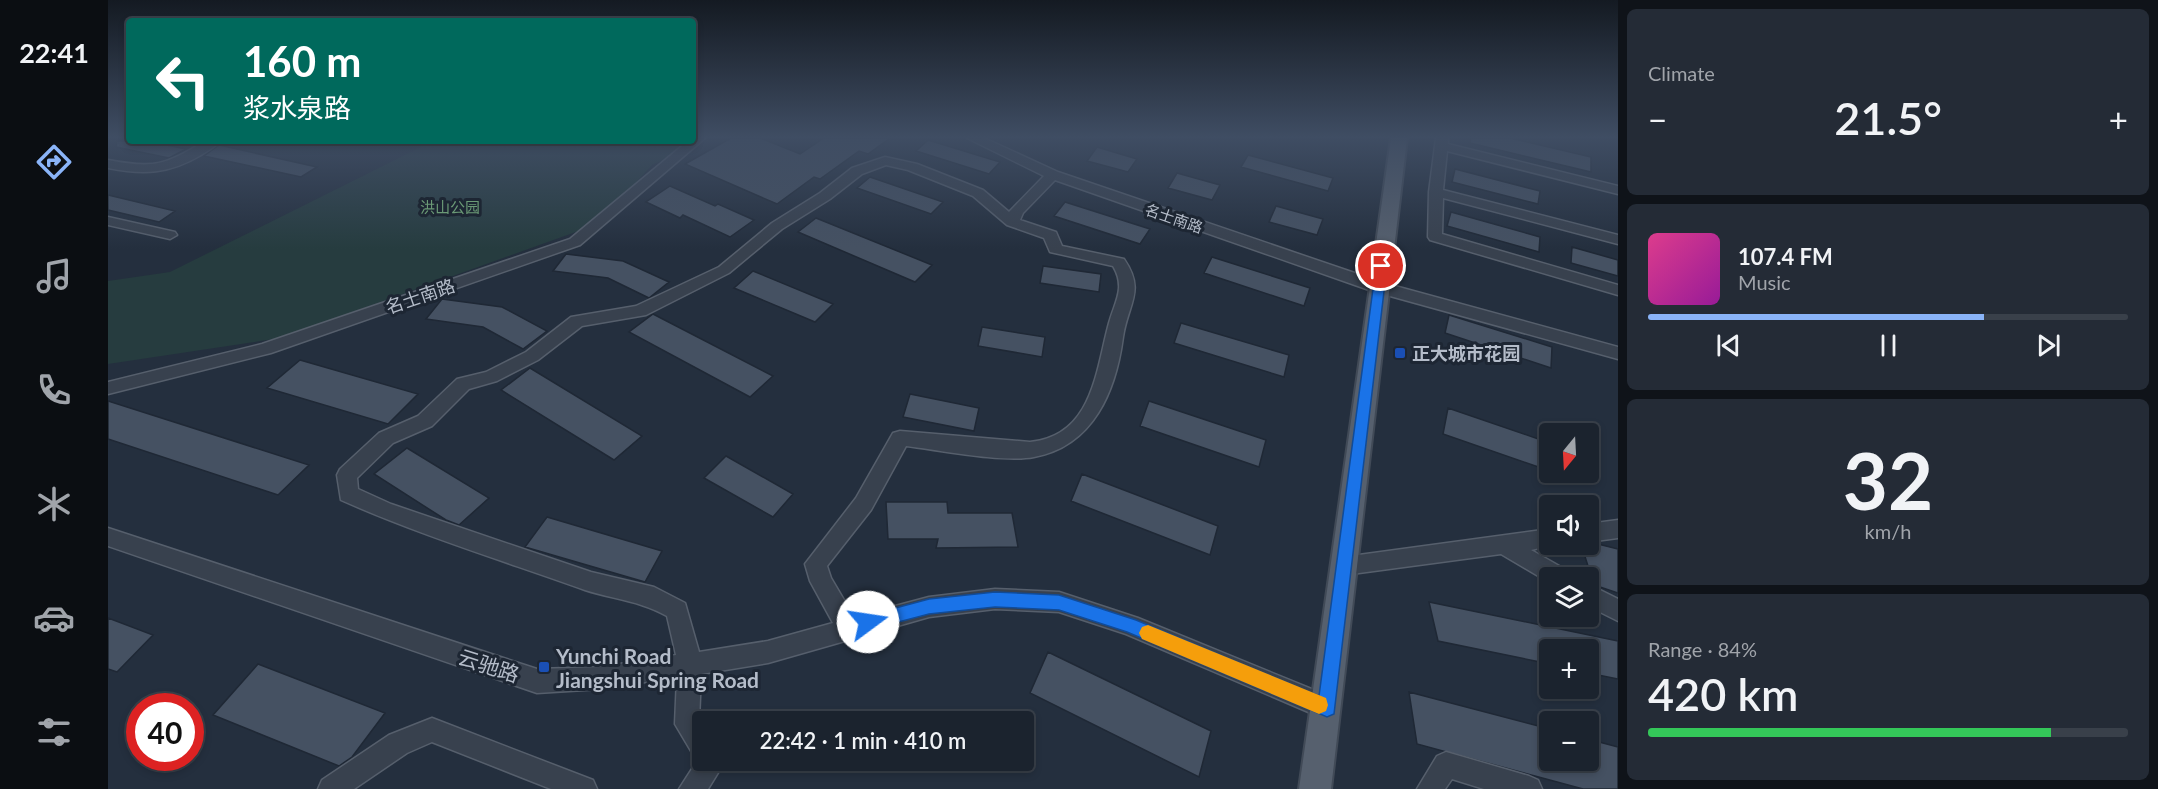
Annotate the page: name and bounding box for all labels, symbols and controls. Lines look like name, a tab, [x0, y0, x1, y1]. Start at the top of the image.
text: 22:41	[19, 36, 89, 69]
text: 160 m	[243, 36, 361, 86]
icon: left	[144, 42, 222, 120]
text: Climate	[1648, 61, 1715, 85]
text: 浆水泉路	[243, 91, 351, 124]
text: 21.5°	[1834, 91, 1942, 145]
text: −	[1648, 99, 1667, 139]
text: +	[2109, 99, 2128, 139]
icon: directions	[33, 141, 75, 183]
park label: 洪山公园	[420, 198, 480, 216]
street label: 名士南路	[1143, 200, 1205, 236]
pin	[1355, 240, 1406, 291]
text: 107.4 FM	[1738, 243, 1833, 270]
icon: arrive	[1364, 249, 1397, 282]
icon: music	[33, 255, 75, 297]
text: Music	[1738, 270, 1791, 294]
street label: 名士南路	[382, 274, 458, 318]
icon: previous	[1712, 329, 1745, 362]
icon: pause	[1872, 329, 1905, 362]
icon: next	[2032, 329, 2065, 362]
place label: 正大城市花园	[1412, 342, 1520, 364]
marker: 正大城市花园	[1393, 346, 1407, 360]
icon: phone	[33, 369, 75, 411]
north arrow	[1539, 423, 1599, 483]
map controls	[1539, 423, 1599, 771]
text: 32	[1843, 433, 1933, 527]
icon: climate	[33, 483, 75, 525]
button: sound	[1539, 495, 1599, 555]
text: km/h	[1865, 519, 1911, 543]
button: layers	[1539, 567, 1599, 627]
position arrow	[836, 590, 900, 654]
icon: car	[33, 597, 75, 639]
text: Range · 84%	[1648, 637, 1757, 661]
button: +	[1539, 639, 1599, 699]
street label: 云驰路	[455, 643, 523, 687]
place label: Yunchi Road Jiangshui Spring Road	[555, 643, 759, 692]
marker: Yunchi Road Jiangshui Spring Road	[537, 660, 551, 674]
text: 420 km	[1648, 667, 1798, 721]
speed limit sign: 40	[126, 693, 204, 771]
icon: filters	[33, 711, 75, 753]
button: −	[1539, 711, 1599, 771]
text: 22:42 · 1 min · 410 m	[760, 727, 966, 754]

